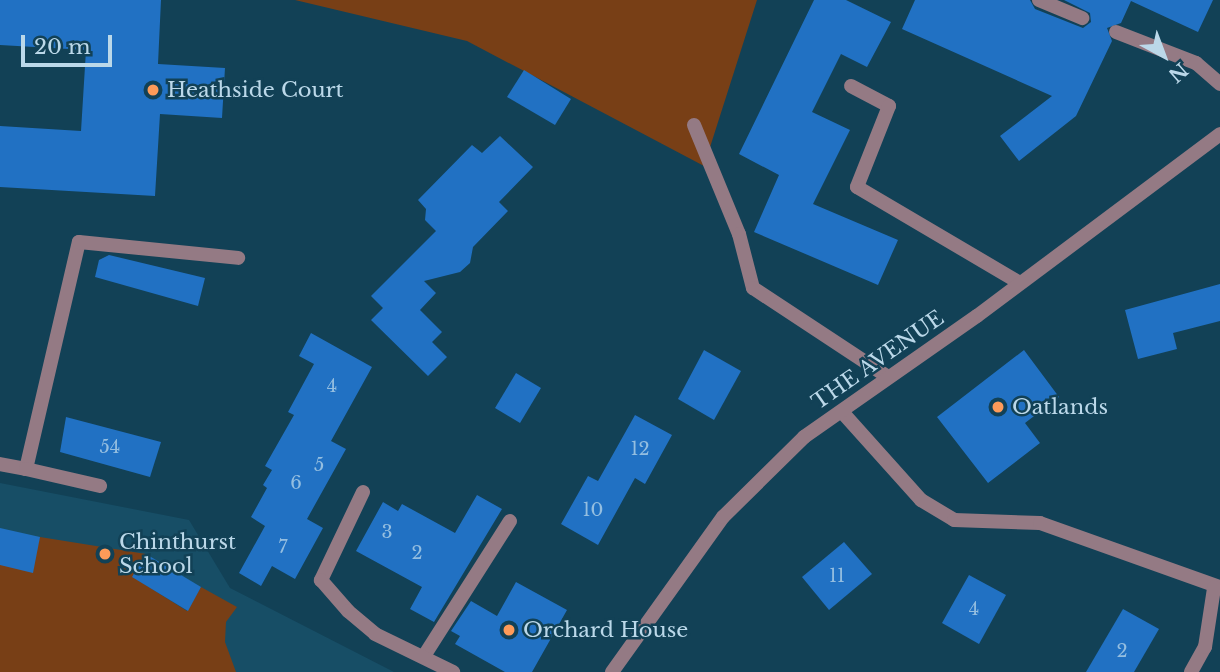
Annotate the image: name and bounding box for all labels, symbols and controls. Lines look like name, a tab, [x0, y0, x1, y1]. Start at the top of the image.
scale bar	[24, 21, 116, 65]
north arrow	[1129, 21, 1199, 91]
text: 20 m	[34, 34, 91, 60]
text: N	[1164, 58, 1192, 87]
place label: Heathside Court	[167, 77, 343, 103]
marker: Heathside Court	[145, 82, 161, 98]
street label: THE AVENUE	[807, 305, 949, 415]
house number: 4	[327, 375, 337, 397]
place label: Oatlands	[1012, 394, 1108, 420]
marker: Oatlands	[990, 399, 1006, 415]
house number: 54	[100, 436, 120, 458]
house number: 12	[630, 438, 650, 460]
house number: 5	[314, 454, 324, 476]
house number: 6	[290, 472, 302, 494]
house number: 10	[583, 499, 603, 521]
house number: 3	[381, 521, 393, 543]
place label: Chinthurst School	[119, 529, 236, 579]
house number: 7	[278, 536, 288, 558]
house number: 2	[411, 542, 423, 564]
marker: Chinthurst School	[97, 546, 113, 562]
house number: 11	[829, 565, 845, 587]
house number: 4	[969, 598, 979, 620]
place label: Orchard House	[523, 617, 688, 643]
marker: Orchard House	[501, 622, 517, 638]
house number: 2	[1116, 640, 1128, 662]

